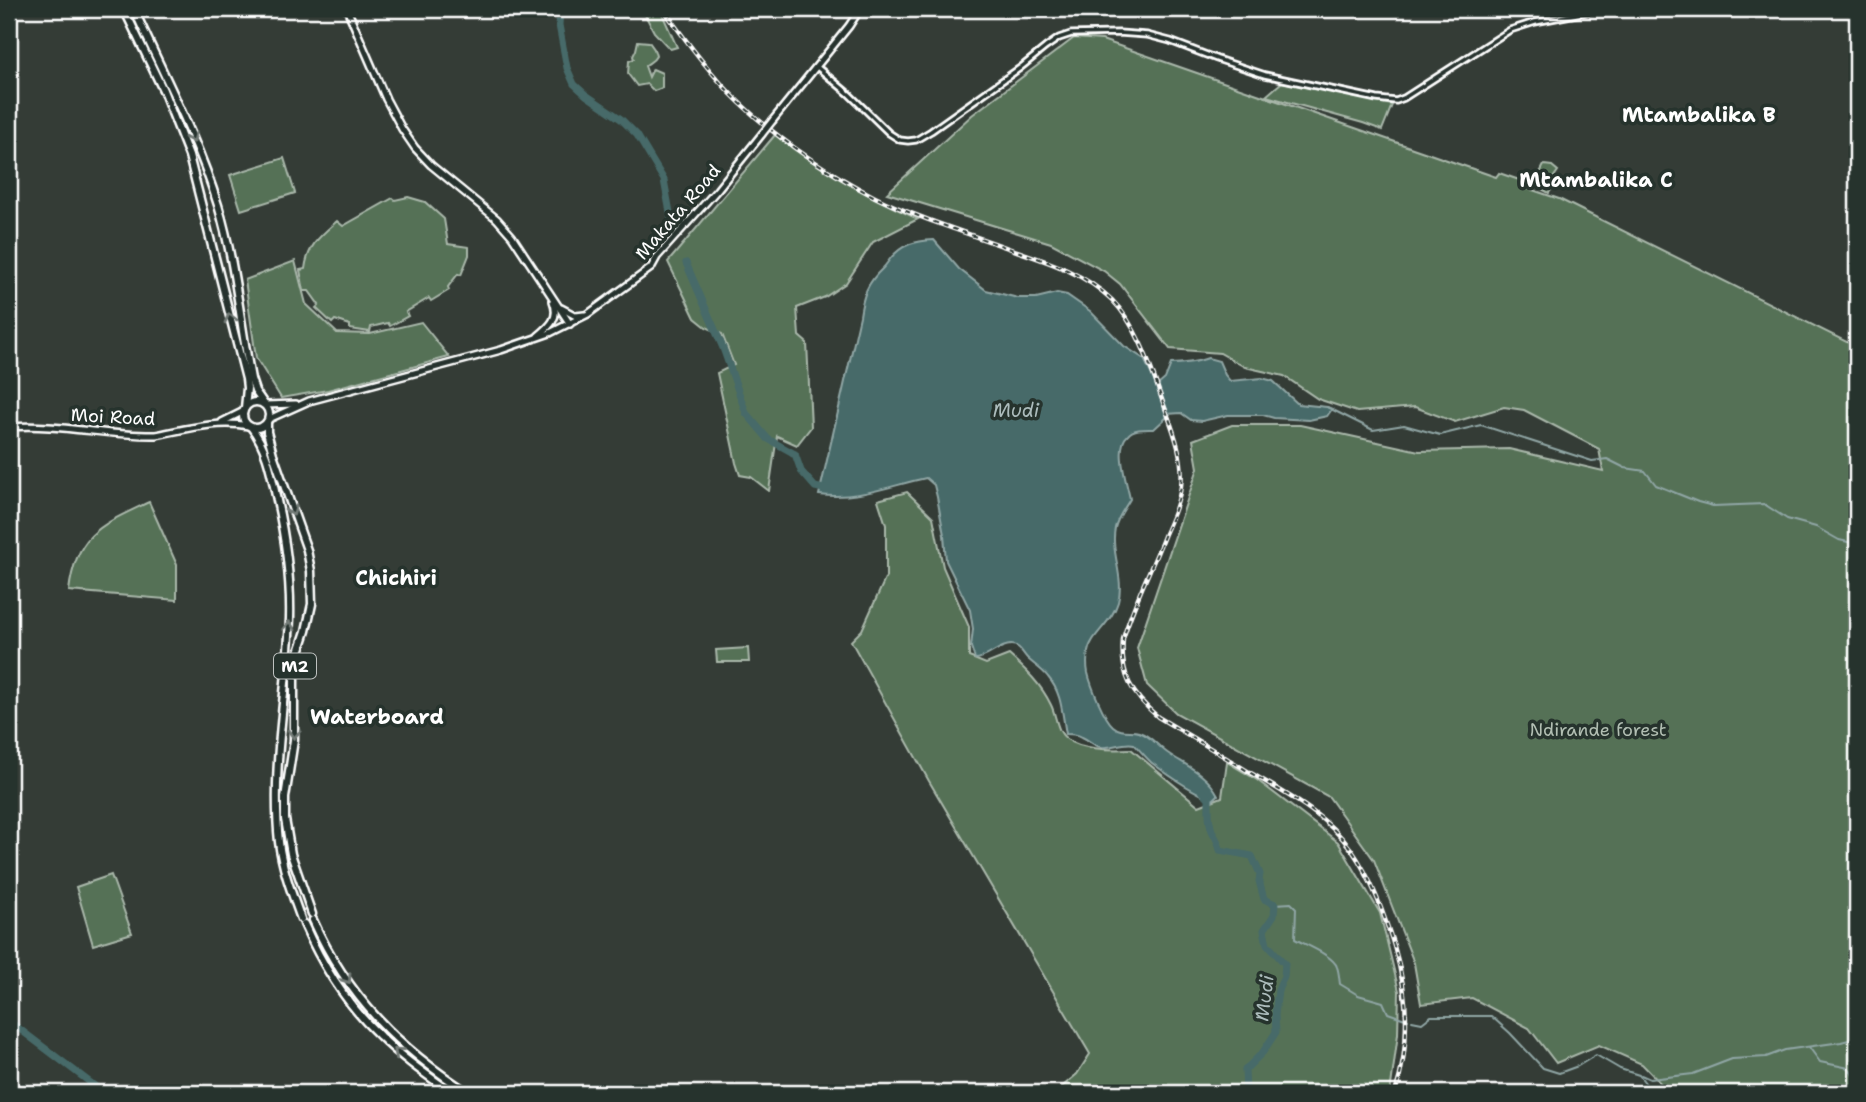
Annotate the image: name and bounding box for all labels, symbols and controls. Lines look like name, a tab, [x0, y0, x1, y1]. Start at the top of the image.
district label: Mtambalika B	[1622, 101, 1776, 129]
one-way arrow	[184, 131, 198, 143]
street label: Makata Road	[630, 159, 726, 265]
district label: Mtambalika C	[1519, 166, 1673, 194]
one-way arrow	[224, 312, 238, 324]
water label: Mudi	[993, 398, 1040, 423]
street label: Moi Road	[70, 403, 156, 431]
one-way arrow	[284, 505, 298, 517]
district label: Chichiri	[355, 564, 437, 592]
one-way arrow	[282, 620, 297, 631]
road number: M2	[274, 653, 316, 678]
district label: Waterboard	[310, 703, 444, 731]
park label: Ndirande forest	[1529, 718, 1667, 742]
one-way arrow	[286, 728, 301, 739]
one-way arrow	[339, 971, 351, 984]
water label: Mudi	[1249, 973, 1280, 1023]
one-way arrow	[393, 1048, 406, 1060]

